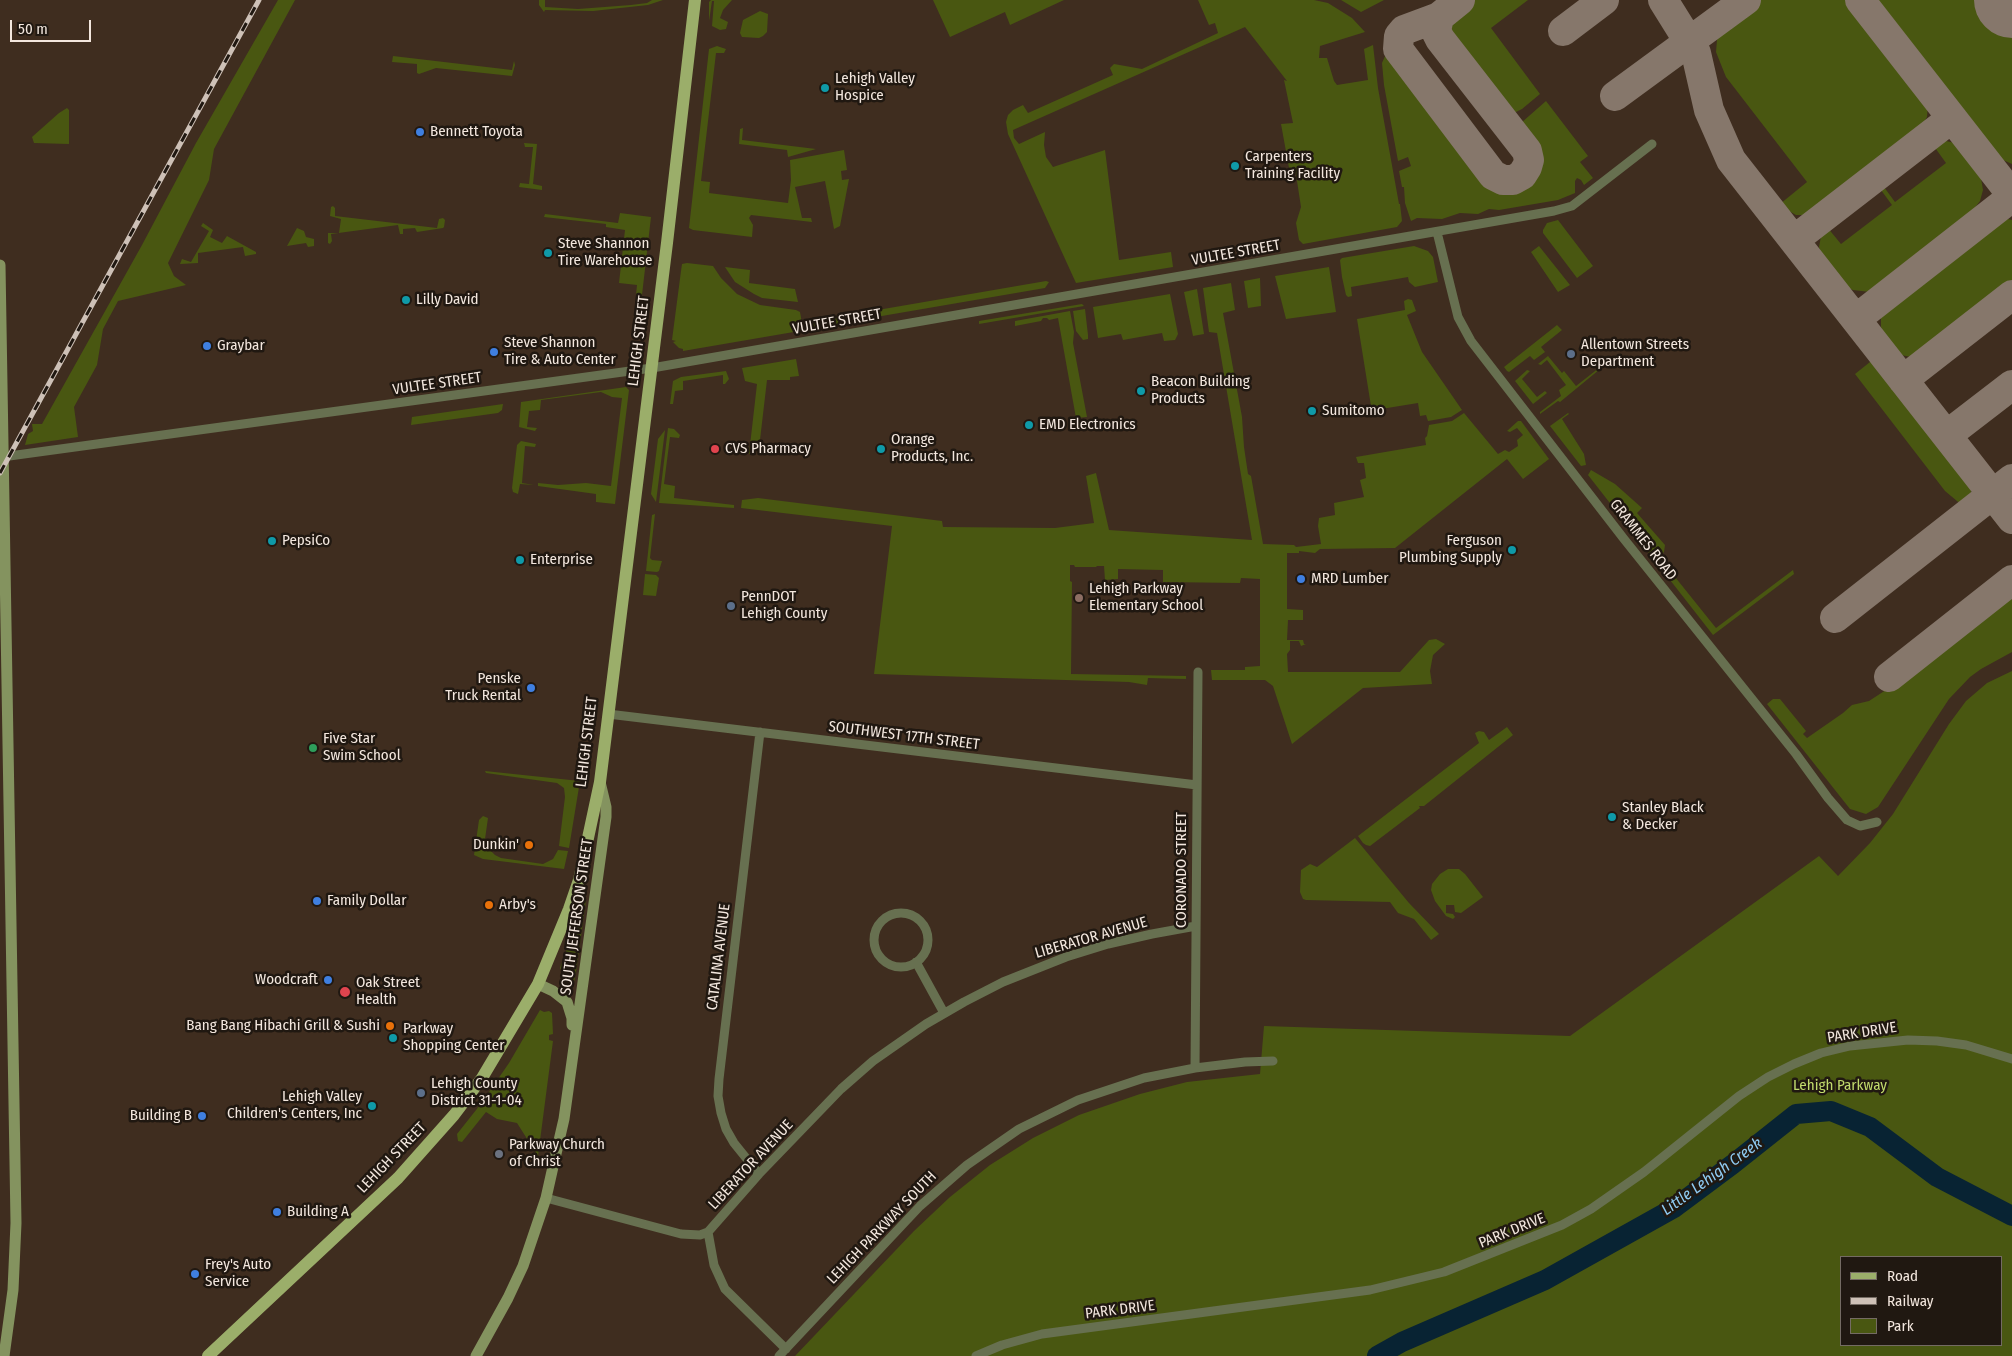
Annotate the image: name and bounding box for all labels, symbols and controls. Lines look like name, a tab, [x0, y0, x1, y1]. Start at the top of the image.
scale bar	[12, 10, 94, 42]
text: 50 m	[18, 20, 48, 38]
place label: Lehigh Valley Hospice	[835, 70, 915, 105]
marker: Lehigh Valley Hospice	[819, 82, 831, 94]
place label: Bennett Toyota	[430, 123, 523, 141]
marker: Bennett Toyota	[414, 126, 426, 138]
place label: Carpenters Training Facility	[1245, 148, 1340, 183]
marker: Carpenters Training Facility	[1229, 160, 1241, 172]
place label: Steve Shannon Tire Warehouse	[558, 235, 652, 270]
street label: VULTEE STREET	[1190, 236, 1282, 270]
marker: Steve Shannon Tire Warehouse	[542, 247, 554, 259]
place label: Lilly David	[416, 291, 479, 309]
marker: Lilly David	[400, 294, 412, 306]
street label: LEHIGH STREET	[625, 295, 653, 387]
street label: VULTEE STREET	[791, 305, 883, 339]
place label: Steve Shannon Tire & Auto Center	[504, 334, 616, 369]
place label: Allentown Streets Department	[1581, 336, 1689, 371]
place label: Graybar	[217, 337, 265, 355]
marker: Graybar	[201, 340, 213, 352]
marker: Steve Shannon Tire & Auto Center	[488, 346, 500, 358]
marker: Allentown Streets Department	[1565, 348, 1577, 360]
street label: VULTEE STREET	[391, 369, 483, 399]
place label: Beacon Building Products	[1151, 373, 1250, 408]
marker: Beacon Building Products	[1135, 385, 1147, 397]
place label: Sumitomo	[1322, 402, 1385, 420]
marker: Sumitomo	[1306, 405, 1318, 417]
place label: EMD Electronics	[1039, 416, 1136, 434]
marker: EMD Electronics	[1023, 419, 1035, 431]
place label: Orange Products, Inc.	[891, 431, 973, 466]
place label: CVS Pharmacy	[725, 440, 811, 458]
marker: CVS Pharmacy	[709, 443, 721, 455]
marker: Orange Products, Inc.	[875, 443, 887, 455]
street label: GRAMMES ROAD	[1606, 496, 1680, 584]
place label: PepsiCo	[282, 532, 330, 550]
place label: Ferguson Plumbing Supply	[1399, 532, 1502, 567]
marker: PepsiCo	[266, 535, 278, 547]
marker: Ferguson Plumbing Supply	[1506, 544, 1518, 556]
place label: Enterprise	[530, 551, 593, 569]
marker: Enterprise	[514, 554, 526, 566]
place label: MRD Lumber	[1311, 570, 1389, 588]
marker: MRD Lumber	[1295, 573, 1307, 585]
place label: Lehigh Parkway Elementary School	[1089, 580, 1203, 615]
place label: PennDOT Lehigh County	[741, 588, 827, 623]
marker: Lehigh Parkway Elementary School	[1073, 592, 1085, 604]
marker: PennDOT Lehigh County	[725, 600, 737, 612]
place label: Penske Truck Rental	[445, 670, 521, 705]
marker: Penske Truck Rental	[525, 682, 537, 694]
street label: LEHIGH STREET	[573, 696, 601, 788]
street label: SOUTHWEST 17TH STREET	[827, 718, 981, 754]
place label: Five Star Swim School	[323, 730, 401, 765]
marker: Five Star Swim School	[307, 742, 319, 754]
place label: Stanley Black & Decker	[1622, 799, 1704, 834]
marker: Stanley Black & Decker	[1606, 811, 1618, 823]
street label: CORONADO STREET	[1173, 812, 1191, 928]
place label: Dunkin'	[473, 836, 519, 854]
street label: SOUTH JEFFERSON STREET	[557, 838, 597, 996]
marker: Dunkin'	[523, 839, 535, 851]
place label: Family Dollar	[327, 892, 406, 910]
marker: Family Dollar	[311, 895, 323, 907]
place label: Arby's	[499, 896, 536, 914]
marker: Arby's	[483, 899, 495, 911]
street label: CATALINA AVENUE	[704, 903, 734, 1011]
street label: LIBERATOR AVENUE	[1033, 913, 1149, 963]
place label: Woodcraft	[255, 971, 318, 989]
marker: Woodcraft	[322, 974, 334, 986]
place label: Oak Street Health	[356, 974, 420, 1009]
marker: Oak Street Health	[338, 985, 352, 999]
place label: Bang Bang Hibachi Grill & Sushi	[186, 1017, 380, 1035]
street label: PARK DRIVE	[1826, 1019, 1898, 1047]
marker: Bang Bang Hibachi Grill & Sushi	[384, 1020, 396, 1032]
place label: Parkway Shopping Center	[403, 1020, 504, 1055]
marker: Parkway Shopping Center	[387, 1032, 399, 1044]
place label: Lehigh County District 31-1-04	[431, 1075, 522, 1110]
park label: Lehigh Parkway	[1793, 1077, 1887, 1095]
marker: Lehigh County District 31-1-04	[415, 1087, 427, 1099]
place label: Lehigh Valley Children's Centers, Inc	[227, 1088, 362, 1123]
marker: Lehigh Valley Children's Centers, Inc	[366, 1100, 378, 1112]
place label: Building B	[130, 1107, 192, 1125]
marker: Building B	[196, 1110, 208, 1122]
street label: LIBERATOR AVENUE	[705, 1116, 797, 1214]
street label: LEHIGH STREET	[354, 1119, 430, 1197]
water label: Little Lehigh Creek	[1658, 1134, 1766, 1220]
place label: Parkway Church of Christ	[509, 1136, 605, 1171]
marker: Parkway Church of Christ	[493, 1148, 505, 1160]
street label: LEHIGH PARKWAY SOUTH	[823, 1168, 941, 1288]
place label: Building A	[287, 1203, 349, 1221]
marker: Building A	[271, 1206, 283, 1218]
street label: PARK DRIVE	[1476, 1210, 1548, 1252]
place label: Frey's Auto Service	[205, 1256, 271, 1291]
legend	[1840, 1256, 2002, 1346]
text: Road	[1887, 1267, 1918, 1285]
marker: Frey's Auto Service	[189, 1268, 201, 1280]
text: Railway	[1887, 1292, 1934, 1310]
street label: PARK DRIVE	[1084, 1297, 1156, 1323]
text: Park	[1887, 1317, 1914, 1335]

